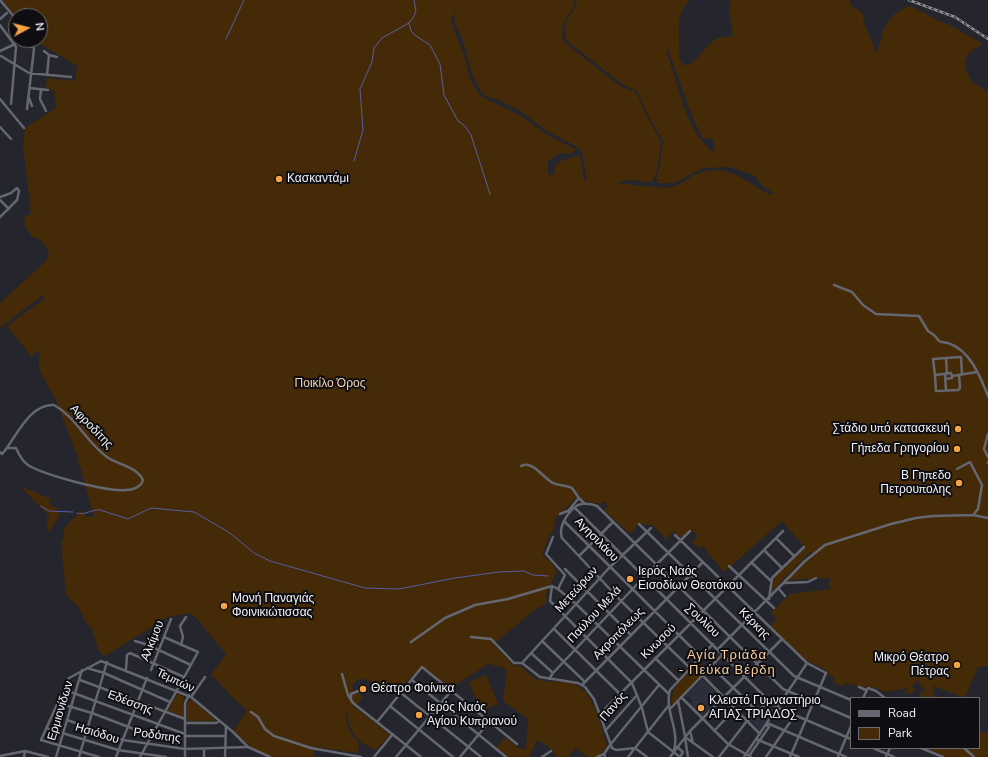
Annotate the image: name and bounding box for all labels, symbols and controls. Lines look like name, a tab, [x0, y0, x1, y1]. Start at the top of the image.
north arrow	[8, 8, 48, 48]
text: N	[31, 22, 47, 32]
place label: Κασκαντάμι	[287, 172, 349, 186]
marker: Κασκαντάμι	[274, 174, 284, 184]
park label: Ποικίλο Όρος	[295, 377, 365, 391]
street label: Αφροδίτης	[66, 402, 116, 452]
place label: Στάδιο υπό κατασκευή	[833, 422, 950, 436]
marker: Στάδιο υπό κατασκευή	[953, 424, 963, 434]
place label: Γήπεδα Γρηγορίου	[851, 442, 949, 456]
marker: Γήπεδα Γρηγορίου	[952, 444, 962, 454]
place label: Β Γηπεδο Πετρουπολης	[880, 469, 951, 497]
marker: Β Γηπεδο Πετρουπολης	[954, 478, 964, 488]
street label: Αγησιλάου	[571, 515, 621, 565]
street label: Μετεώρων	[553, 564, 601, 616]
place label: Ιερός Ναός Εισοδίων Θεοτόκου	[638, 565, 742, 593]
marker: Ιερός Ναός Εισοδίων Θεοτόκου	[625, 574, 635, 584]
street label: Παύλου Μελά	[565, 584, 625, 646]
place label: Μονή Παναγιάς Φοινικιώτισσας	[232, 592, 314, 620]
marker: Μονή Παναγιάς Φοινικιώτισσας	[219, 601, 229, 611]
street label: Σουλίου	[682, 601, 722, 641]
street label: Ακροπόλεως	[590, 605, 648, 663]
street label: Κέρκης	[735, 605, 773, 643]
street label: Αλκίμου	[138, 619, 168, 663]
street label: Κνωσού	[638, 621, 680, 663]
district label: Αγία Τριάδα - Πεύκα Βέρδη	[678, 648, 776, 679]
place label: Μικρό Θέατρο Πέτρας	[874, 651, 949, 679]
marker: Μικρό Θέατρο Πέτρας	[952, 660, 962, 670]
street label: Τεμπών	[154, 666, 196, 696]
street label: Ερμιονίδων	[45, 679, 77, 743]
place label: Θέατρο Φοίνικα	[371, 682, 454, 696]
marker: Θέατρο Φοίνικα	[358, 684, 368, 694]
street label: Εδέσσης	[105, 688, 155, 718]
street label: Πανός	[597, 689, 631, 725]
place label: Κλειστό Γυμναστήριο ΑΓΙΑΣ ΤΡΙΑΔΟΣ	[709, 694, 821, 722]
legend	[850, 697, 980, 749]
place label: Ιερός Ναός Αγίου Κυπριανού	[427, 701, 517, 729]
marker: Κλειστό Γυμναστήριο ΑΓΙΑΣ ΤΡΙΑΔΟΣ	[696, 703, 706, 713]
text: Road	[888, 705, 916, 721]
marker: Ιερός Ναός Αγίου Κυπριανού	[414, 710, 424, 720]
street label: Ησιόδου	[73, 720, 121, 748]
text: Park	[888, 725, 912, 741]
street label: Ροδόπης	[132, 726, 182, 746]

